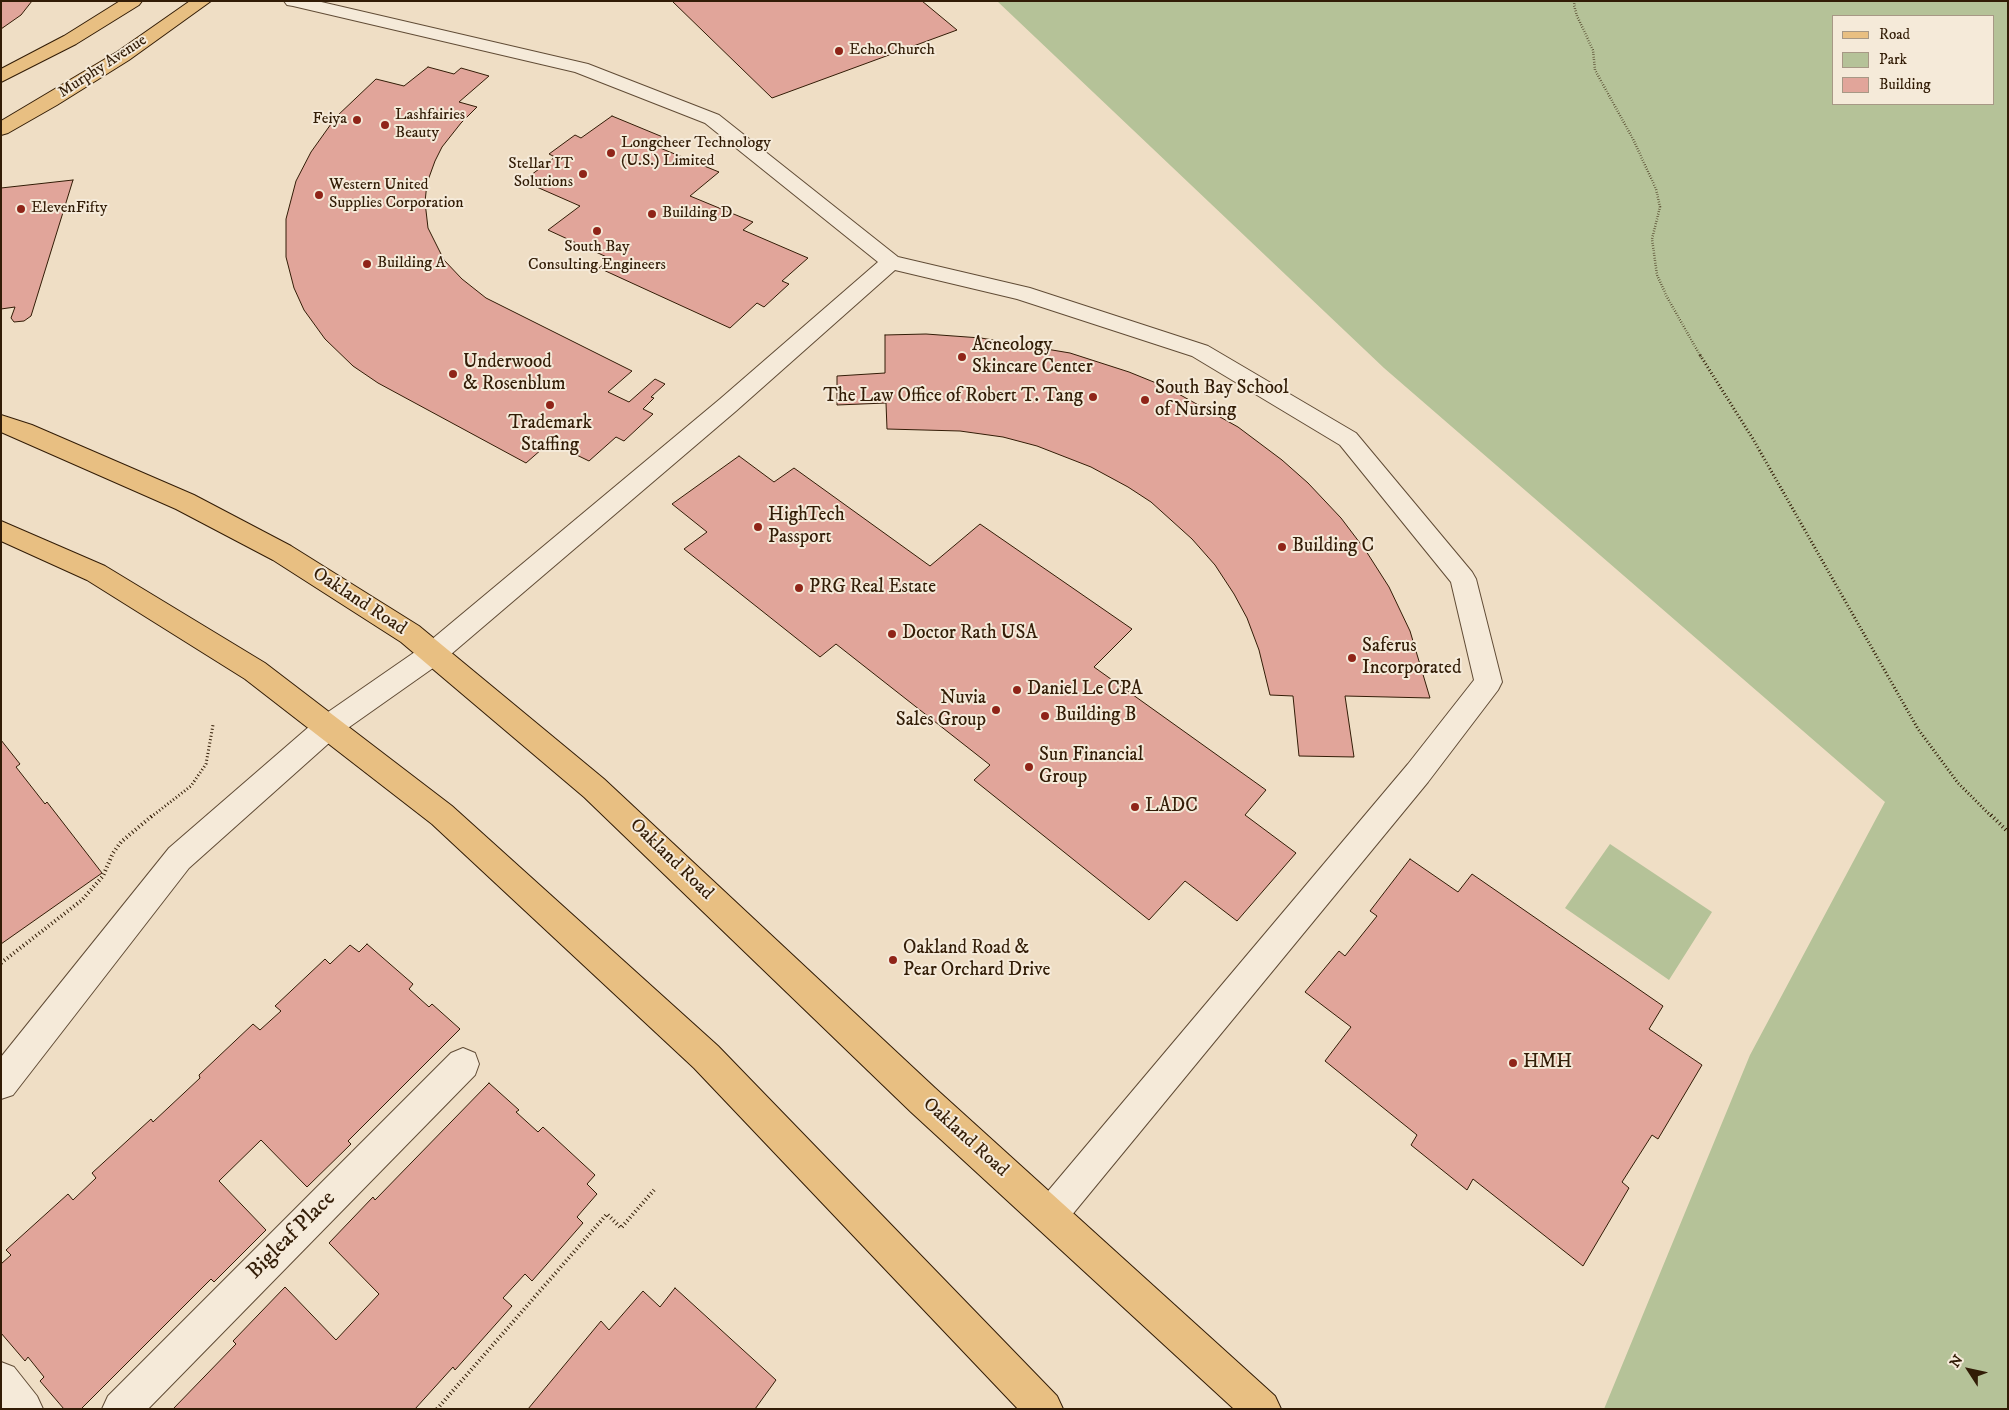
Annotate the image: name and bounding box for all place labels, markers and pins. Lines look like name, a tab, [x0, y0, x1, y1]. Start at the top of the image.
place label: Echo.Church	[849, 41, 935, 61]
marker: Echo.Church	[833, 45, 845, 57]
place label: Lashfairies Beauty	[395, 106, 465, 144]
place label: Feiya	[312, 110, 347, 130]
marker: Feiya	[351, 114, 363, 126]
marker: Lashfairies Beauty	[379, 119, 391, 131]
place label: Longcheer Technology (U.S.) Limited	[621, 134, 771, 172]
marker: Longcheer Technology (U.S.) Limited	[605, 147, 617, 159]
place label: Stellar IT Solutions	[508, 155, 573, 193]
marker: Stellar IT Solutions	[577, 168, 589, 180]
place label: Western United Supplies Corporation	[329, 176, 464, 214]
marker: Western United Supplies Corporation	[313, 189, 325, 201]
place label: ElevenFifty	[31, 199, 107, 219]
marker: ElevenFifty	[15, 203, 27, 215]
place label: Building D	[662, 204, 732, 224]
marker: Building D	[646, 208, 658, 220]
marker: South Bay Consulting Engineers	[591, 225, 603, 237]
place label: South Bay Consulting Engineers	[528, 238, 666, 276]
place label: Building A	[377, 254, 446, 274]
marker: Building A	[361, 258, 373, 270]
place label: Acneology Skincare Center	[972, 335, 1093, 379]
marker: Acneology Skincare Center	[956, 351, 968, 363]
place label: Underwood & Rosenblum	[463, 352, 566, 396]
marker: Underwood & Rosenblum	[447, 368, 459, 380]
place label: South Bay School of Nursing	[1155, 378, 1289, 422]
place label: The Law Office of Robert T. Tang	[823, 386, 1083, 408]
marker: The Law Office of Robert T. Tang	[1087, 391, 1099, 403]
marker: South Bay School of Nursing	[1139, 394, 1151, 406]
marker: Trademark Staffing	[544, 399, 556, 411]
place label: Trademark Staffing	[508, 413, 592, 457]
place label: HighTech Passport	[768, 505, 845, 549]
marker: HighTech Passport	[752, 521, 764, 533]
place label: Building C	[1292, 536, 1374, 558]
marker: Building C	[1276, 541, 1288, 553]
place label: PRG Real Estate	[809, 577, 936, 599]
marker: PRG Real Estate	[793, 582, 805, 594]
place label: Doctor Rath USA	[902, 623, 1038, 645]
marker: Doctor Rath USA	[886, 628, 898, 640]
place label: Saferus Incorporated	[1362, 636, 1461, 680]
marker: Saferus Incorporated	[1346, 652, 1358, 664]
place label: Daniel Le CPA	[1027, 679, 1143, 701]
marker: Daniel Le CPA	[1011, 684, 1023, 696]
place label: Nuvia Sales Group	[896, 688, 986, 732]
marker: Nuvia Sales Group	[990, 704, 1002, 716]
place label: Building B	[1055, 705, 1136, 727]
marker: Building B	[1039, 710, 1051, 722]
place label: Sun Financial Group	[1039, 745, 1143, 789]
marker: Sun Financial Group	[1023, 761, 1035, 773]
place label: LADC	[1145, 796, 1198, 818]
marker: LADC	[1129, 801, 1141, 813]
place label: Oakland Road & Pear Orchard Drive	[903, 938, 1050, 982]
marker: Oakland Road & Pear Orchard Drive	[887, 954, 899, 966]
place label: HMH	[1523, 1052, 1572, 1074]
marker: HMH	[1507, 1057, 1519, 1069]

